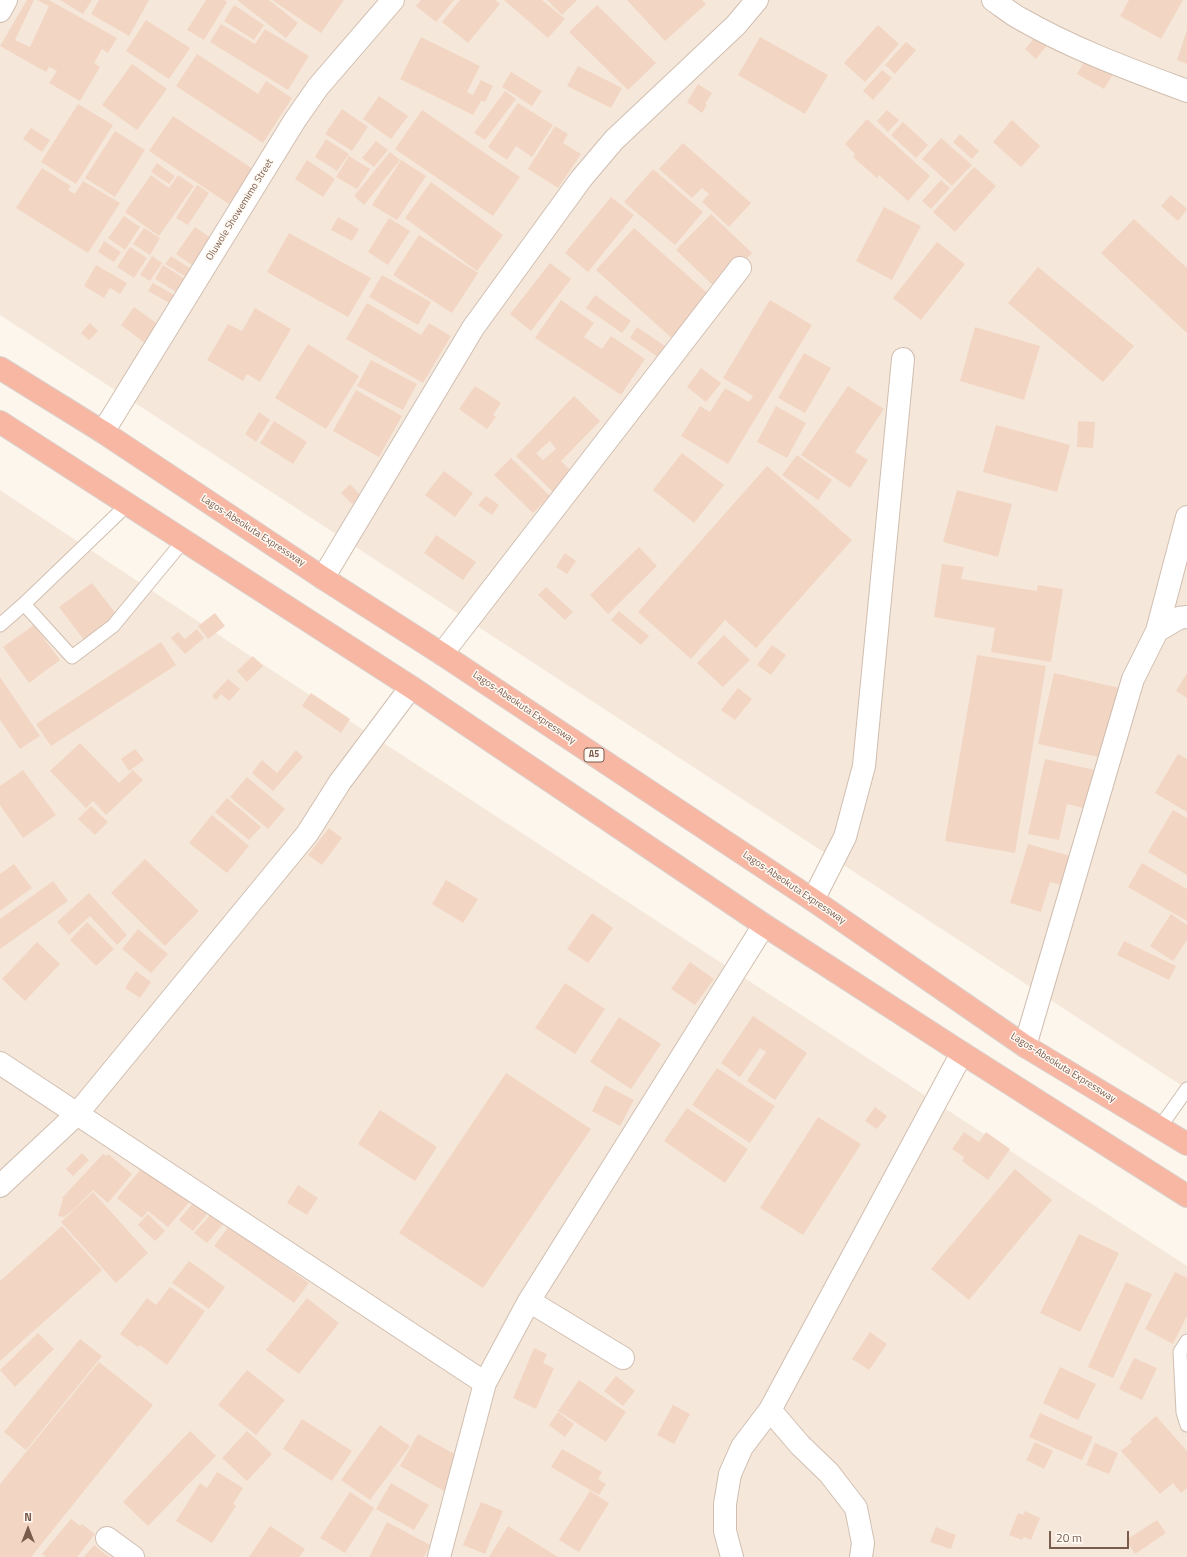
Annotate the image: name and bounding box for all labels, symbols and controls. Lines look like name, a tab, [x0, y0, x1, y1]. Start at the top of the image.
street label: Oluwole Showemimo Street	[204, 157, 276, 263]
street label: Lagos-Abeokuta Expressway	[199, 493, 307, 569]
street label: Lagos-Abeokuta Expressway	[470, 669, 578, 747]
road number: A5	[584, 748, 604, 762]
street label: Lagos-Abeokuta Expressway	[740, 849, 848, 927]
street label: Lagos-Abeokuta Expressway	[1008, 1031, 1118, 1105]
north arrow	[8, 1509, 48, 1549]
text: N	[24, 1509, 32, 1525]
scale bar	[1051, 1523, 1131, 1549]
text: 20 m	[1056, 1528, 1082, 1547]

